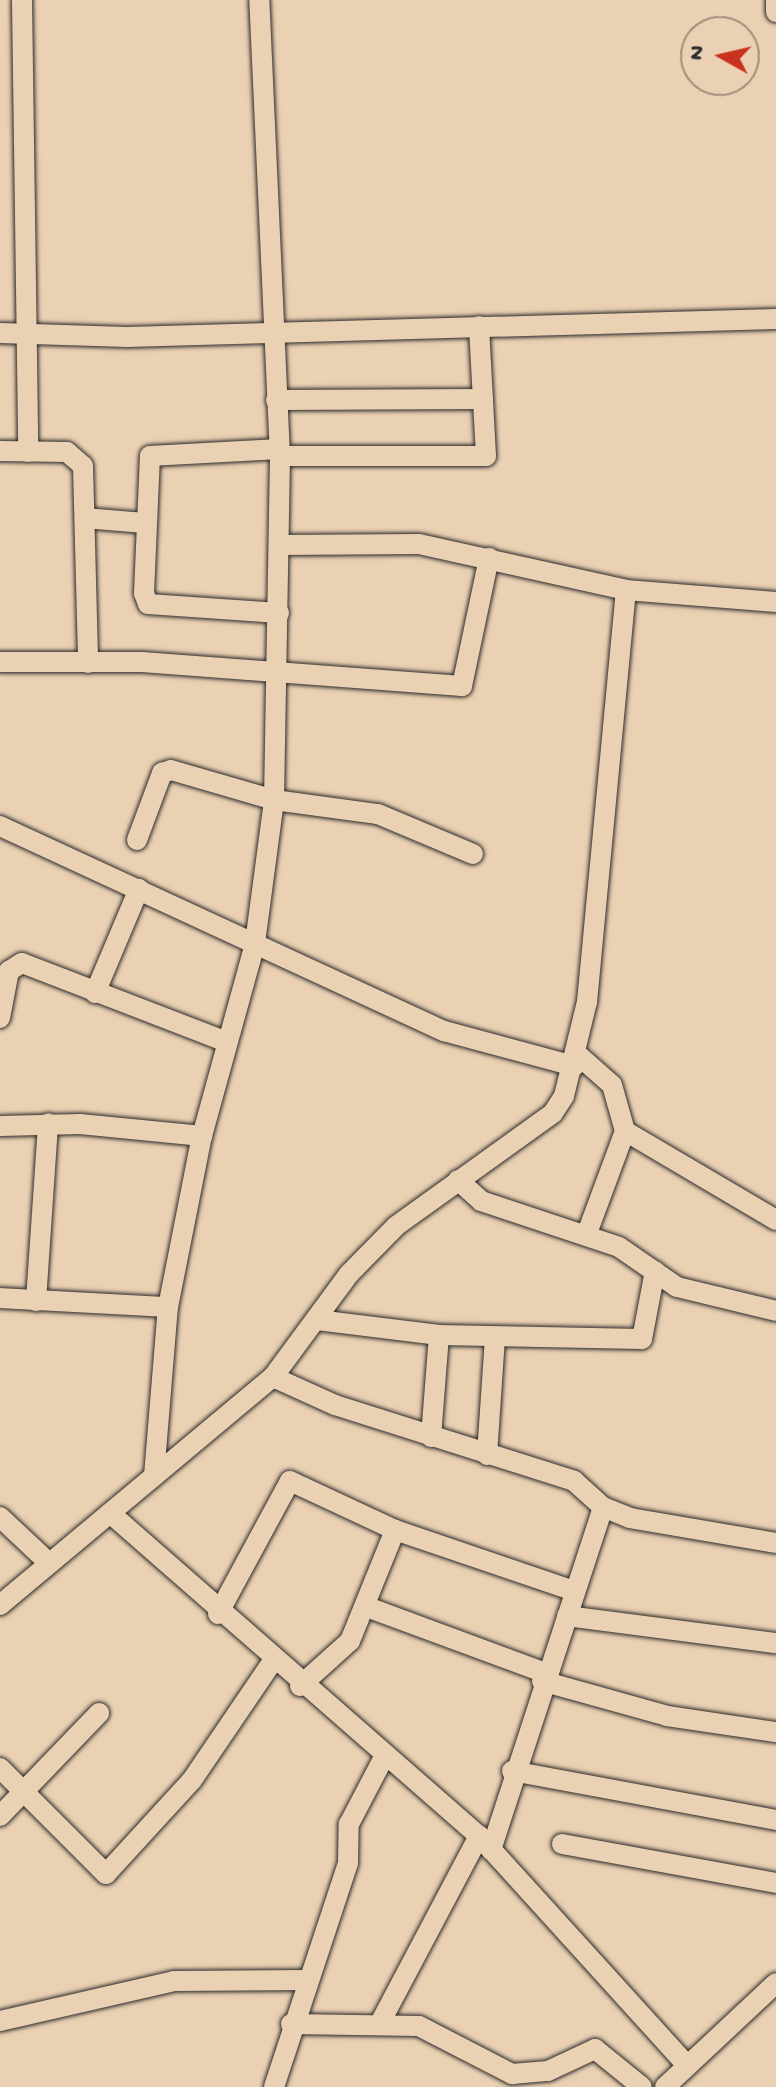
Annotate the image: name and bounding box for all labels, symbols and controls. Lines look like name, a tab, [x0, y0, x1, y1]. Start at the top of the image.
north arrow	[680, 16, 760, 96]
text: N	[684, 44, 712, 62]

